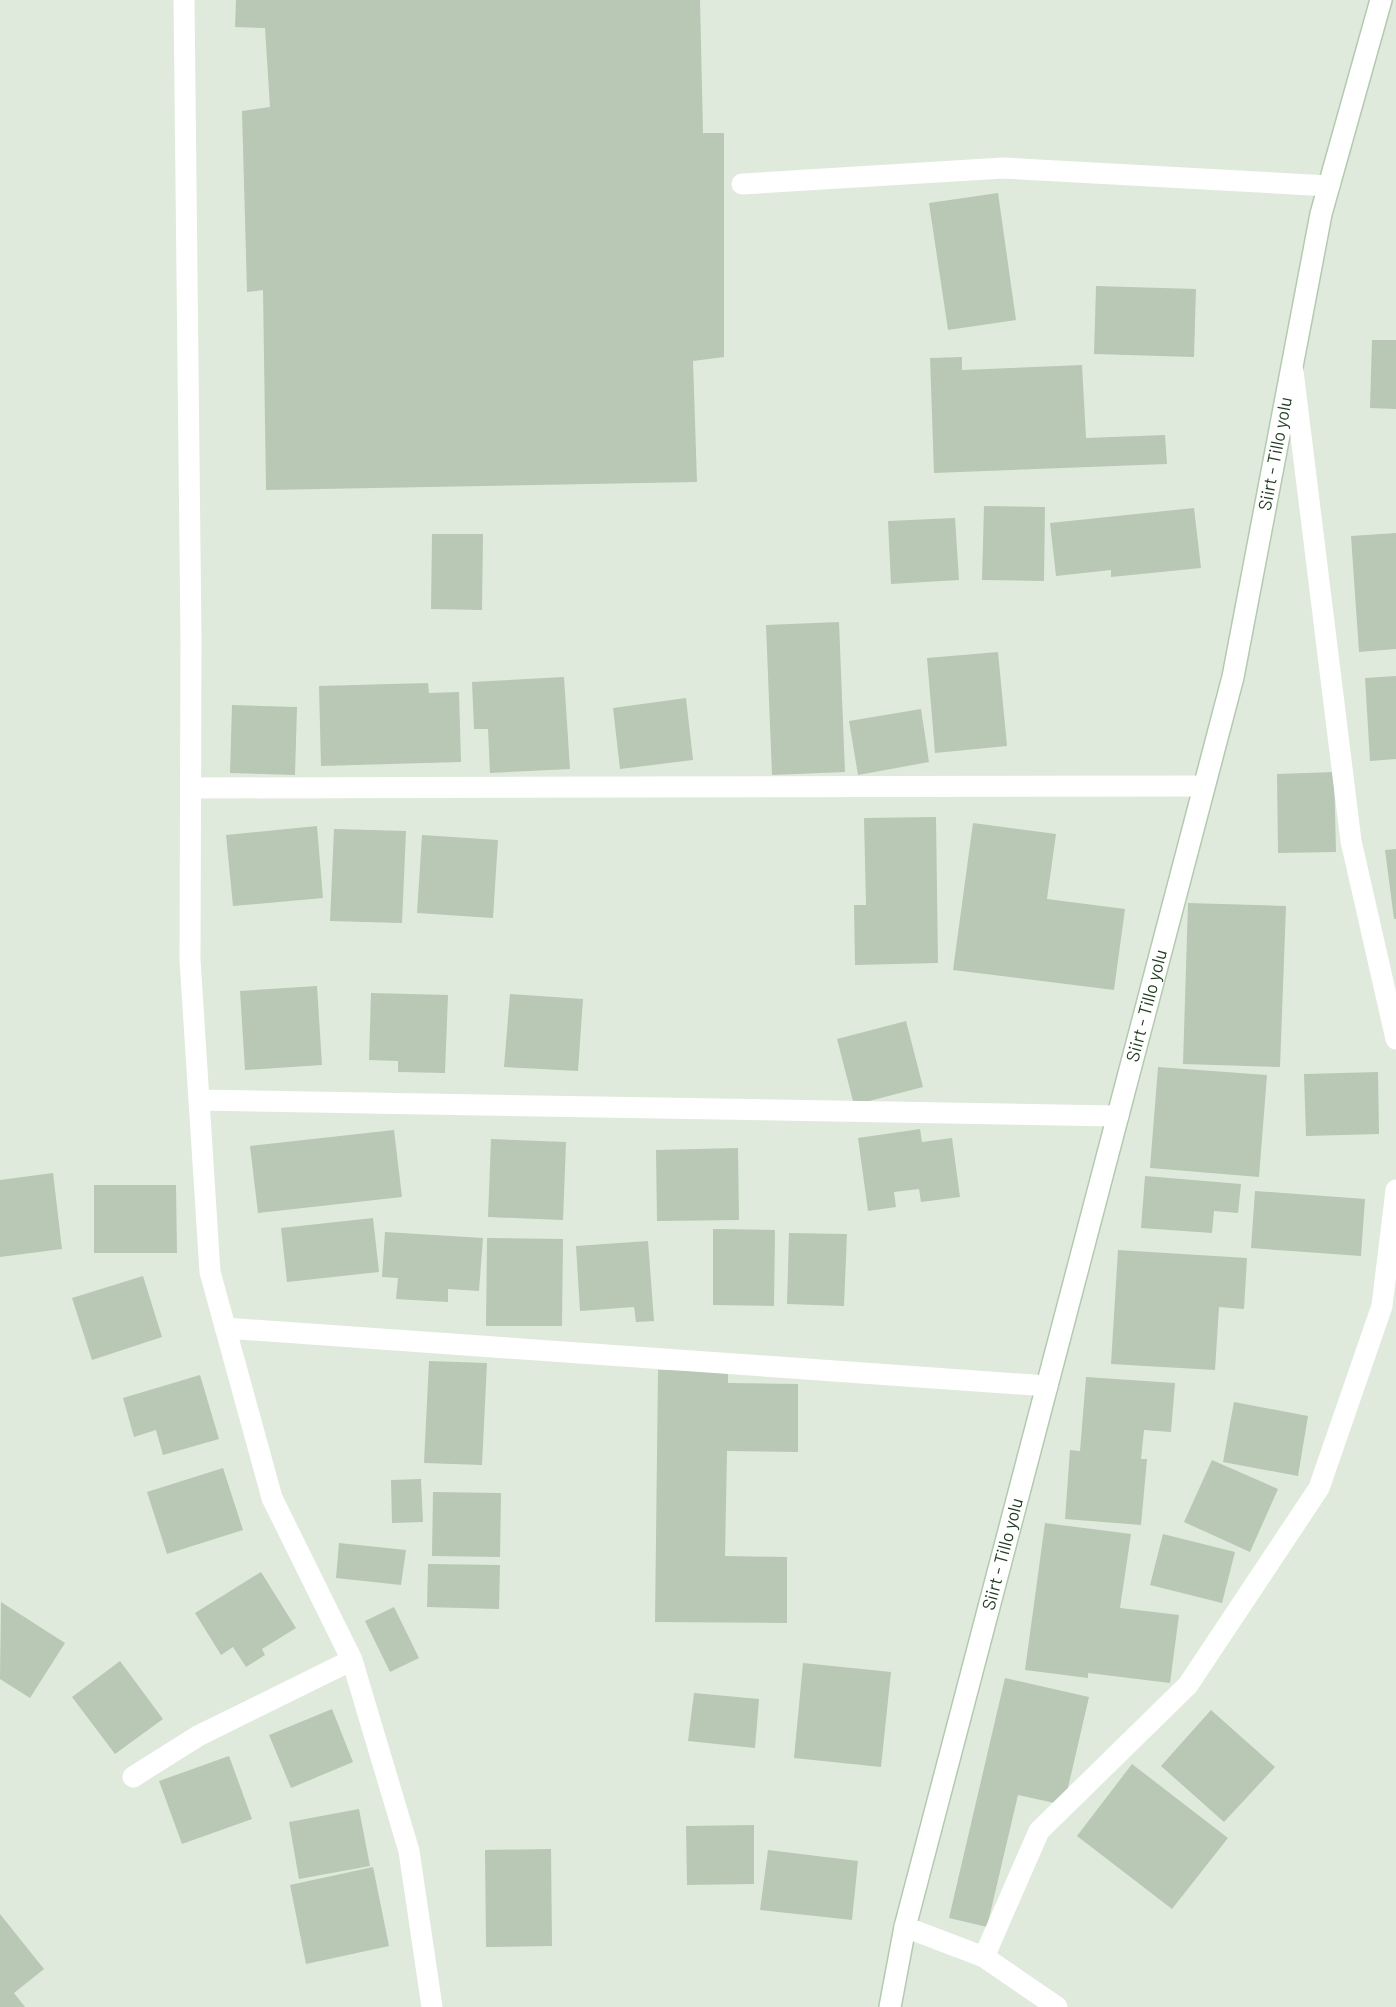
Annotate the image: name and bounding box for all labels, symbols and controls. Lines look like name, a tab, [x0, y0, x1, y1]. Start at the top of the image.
street label: Siirt - Tillo yolu	[1253, 395, 1296, 512]
street label: Siirt - Tillo yolu	[1121, 947, 1171, 1064]
street label: Siirt - Tillo yolu	[977, 1495, 1027, 1612]

